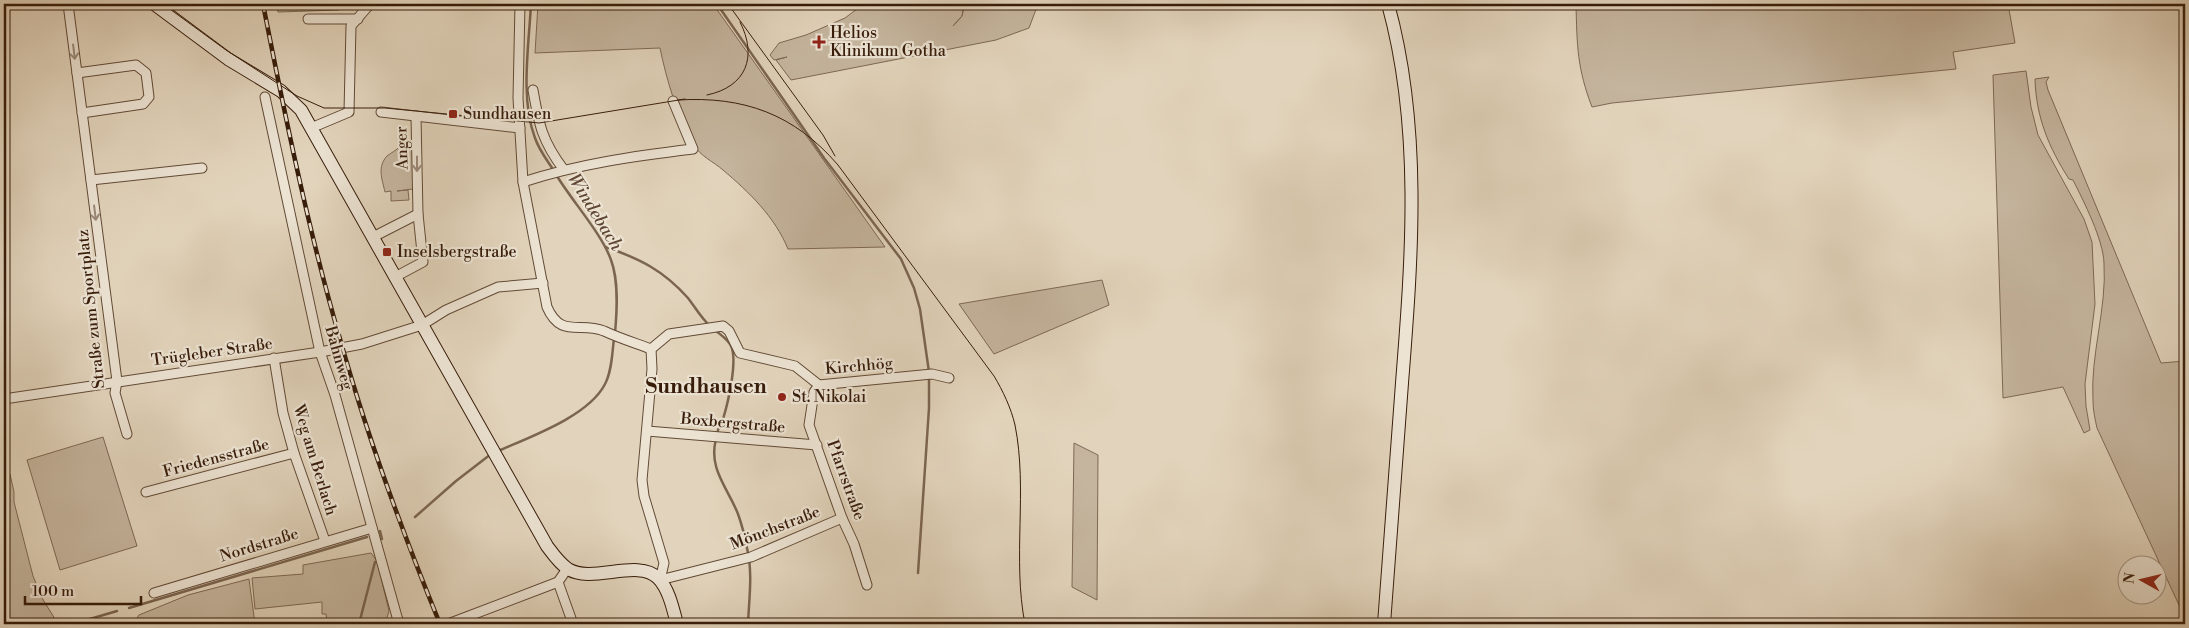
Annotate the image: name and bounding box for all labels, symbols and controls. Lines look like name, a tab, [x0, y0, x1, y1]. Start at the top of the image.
place label: Helios Klinikum Gotha	[830, 23, 947, 61]
marker: Helios Klinikum Gotha	[812, 35, 826, 49]
one-way arrow	[69, 44, 79, 60]
place label: Sundhausen	[463, 104, 552, 124]
marker: Sundhausen	[447, 108, 459, 120]
street label: Anger	[391, 126, 413, 171]
one-way arrow	[412, 156, 422, 172]
water label: Windebach	[562, 169, 628, 256]
one-way arrow	[90, 205, 100, 221]
street label: Straße zum Sportplatz	[73, 228, 109, 390]
place label: Inselsbergstraße	[397, 242, 517, 262]
marker: Inselsbergstraße	[381, 246, 393, 258]
street label: Bahnweg	[320, 323, 358, 393]
street label: Trügleber Straße	[150, 334, 274, 370]
street label: Kirchhög	[824, 353, 894, 379]
district label: Sundhausen	[645, 374, 767, 400]
place label: St. Nikolai	[792, 387, 866, 407]
marker: St. Nikolai	[776, 391, 788, 403]
street label: Weg am Berlach	[288, 401, 341, 518]
street label: Boxbergstraße	[679, 408, 786, 438]
street label: Friedensstraße	[161, 434, 271, 482]
street label: Pfarrstraße	[822, 437, 870, 523]
street label: Mönchstraße	[727, 502, 823, 554]
street label: Nordstraße	[217, 524, 301, 566]
north arrow	[2116, 556, 2166, 606]
text: N	[2120, 572, 2140, 585]
scale bar	[25, 573, 141, 605]
text: 100 m	[32, 582, 74, 601]

